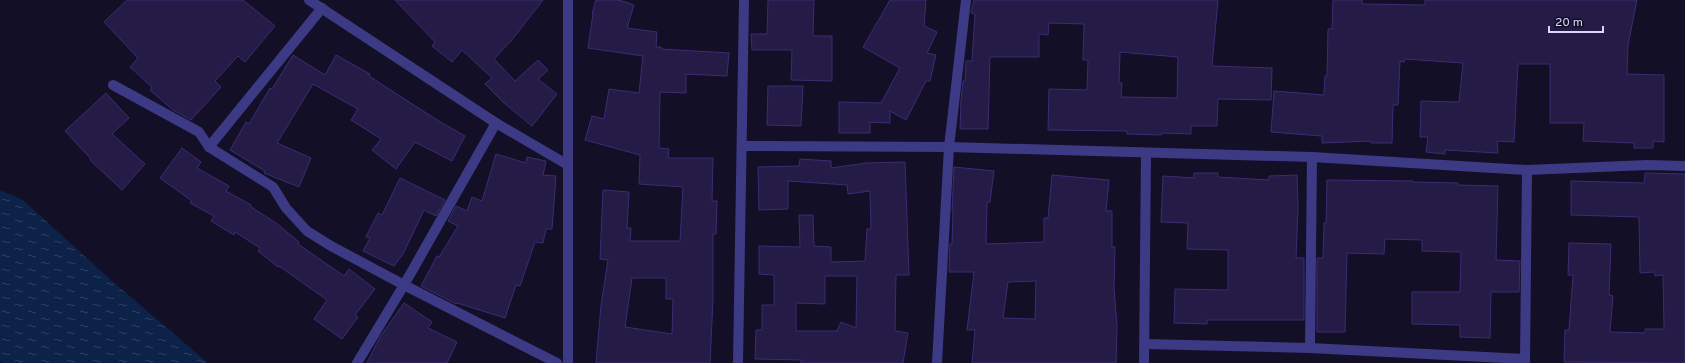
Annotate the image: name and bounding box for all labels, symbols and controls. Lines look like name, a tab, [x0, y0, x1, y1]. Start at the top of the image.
scale bar	[1549, 8, 1603, 34]
text: 20 m	[1555, 15, 1583, 31]

